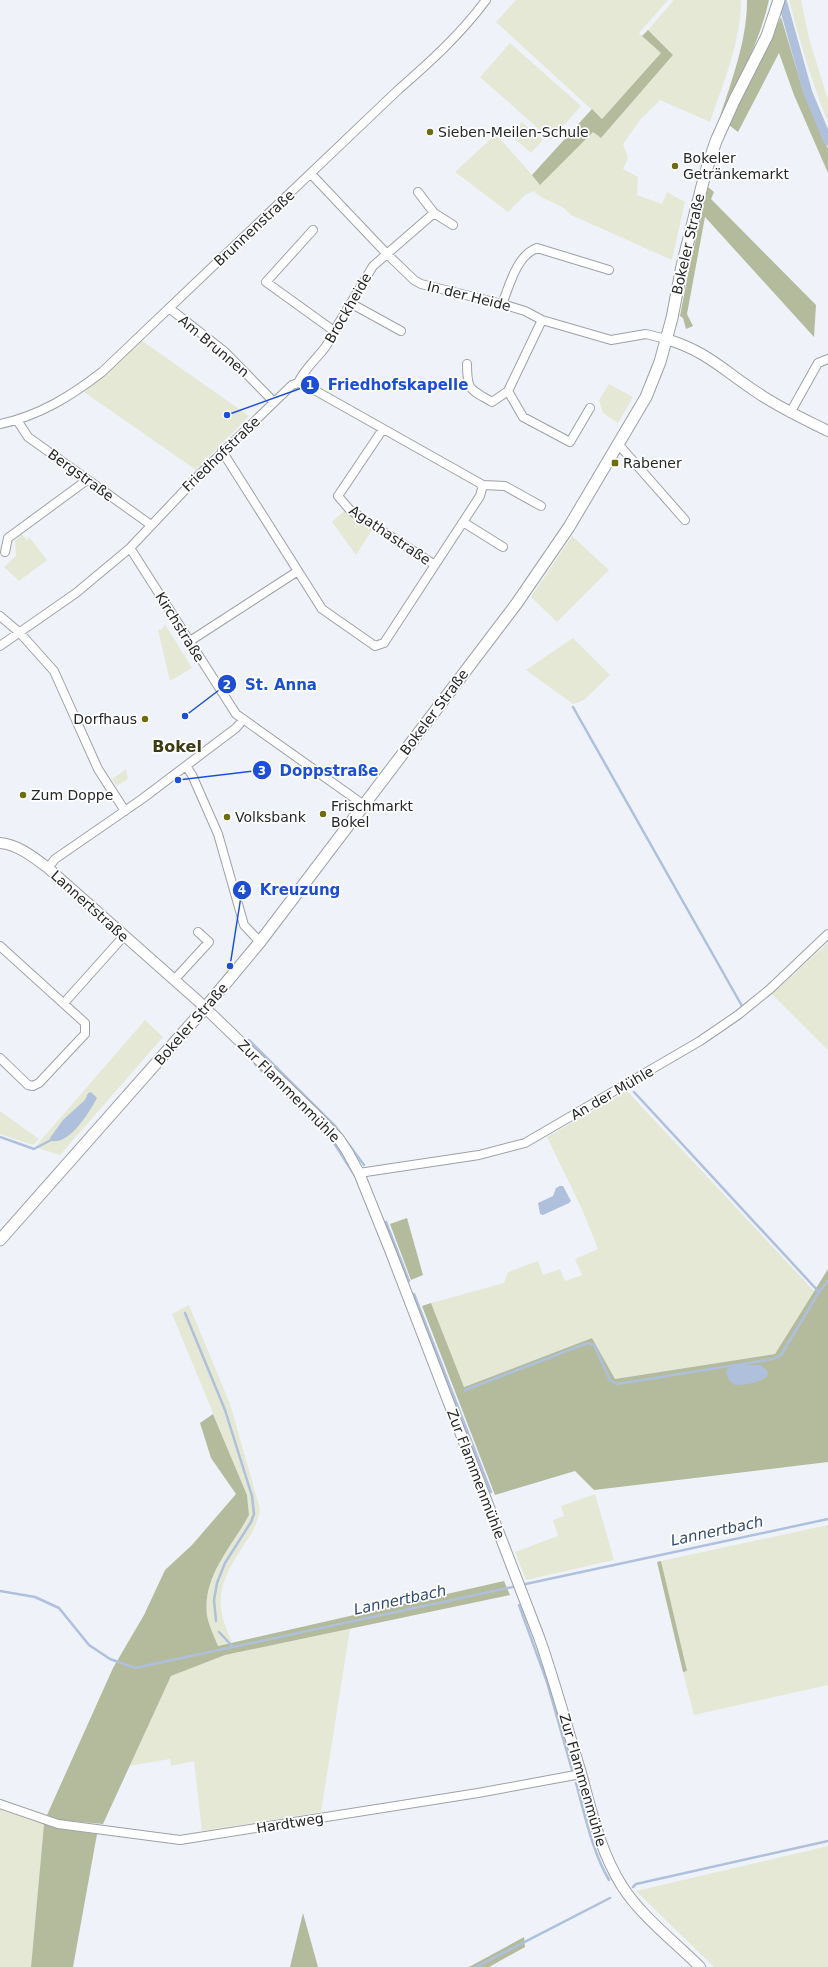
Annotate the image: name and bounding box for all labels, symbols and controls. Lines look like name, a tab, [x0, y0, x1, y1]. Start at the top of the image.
place label: Sieben-Meilen-Schule	[438, 124, 589, 140]
marker: Sieben-Meilen-Schule	[425, 127, 435, 137]
place label: Bokeler Getränkemarkt	[683, 150, 789, 182]
marker: Bokeler Getränkemarkt	[670, 161, 680, 171]
street label: Brunnenstraße	[211, 187, 297, 269]
street label: Bokeler Straße	[669, 192, 707, 296]
street label: Brockheide	[321, 270, 375, 346]
street label: In der Heide	[425, 278, 513, 314]
street label: Am Brunnen	[175, 312, 253, 380]
callout: Friedhofskapelle	[300, 372, 477, 399]
text: Friedhofskapelle	[328, 376, 468, 394]
text: 1	[306, 378, 314, 392]
street label: Friedhofstraße	[179, 413, 263, 495]
street label: Bergstraße	[45, 446, 117, 504]
place label: Rabener	[623, 455, 682, 471]
marker: Rabener	[610, 458, 620, 468]
street label: Agathastraße	[346, 502, 434, 568]
street label: Kirchstraße	[152, 589, 208, 665]
street label: Bokeler Straße	[397, 666, 471, 758]
callout: St. Anna	[217, 671, 325, 698]
text: St. Anna	[245, 676, 317, 694]
text: 2	[223, 678, 231, 692]
place label: Dorfhaus	[73, 711, 137, 727]
marker: Dorfhaus	[140, 714, 150, 724]
district label: Bokel	[152, 737, 202, 756]
callout: Doppstraße	[252, 757, 387, 784]
text: Doppstraße	[280, 762, 378, 780]
text: 3	[258, 764, 266, 778]
place label: Zum Doppe	[31, 787, 113, 803]
marker: Zum Doppe	[18, 790, 28, 800]
place label: Frischmarkt Bokel	[331, 798, 414, 830]
place label: Volksbank	[235, 809, 307, 825]
marker: Frischmarkt Bokel	[318, 809, 328, 819]
marker: Volksbank	[222, 812, 232, 822]
street label: Lannertstraße	[48, 867, 132, 945]
callout: Kreuzung	[232, 877, 349, 904]
text: Kreuzung	[260, 881, 340, 899]
text: 4	[238, 883, 246, 897]
street label: Bokeler Straße	[151, 980, 231, 1068]
street label: Zur Flammenmühle	[235, 1037, 343, 1145]
street label: An der Mühle	[568, 1063, 656, 1123]
street label: Zur Flammenmühle	[444, 1407, 508, 1541]
water label: Lannertbach	[669, 1512, 765, 1550]
water label: Lannertbach	[352, 1581, 448, 1619]
street label: Zur Flammenmühle	[556, 1712, 610, 1848]
street label: Hardtweg	[255, 1810, 325, 1836]

